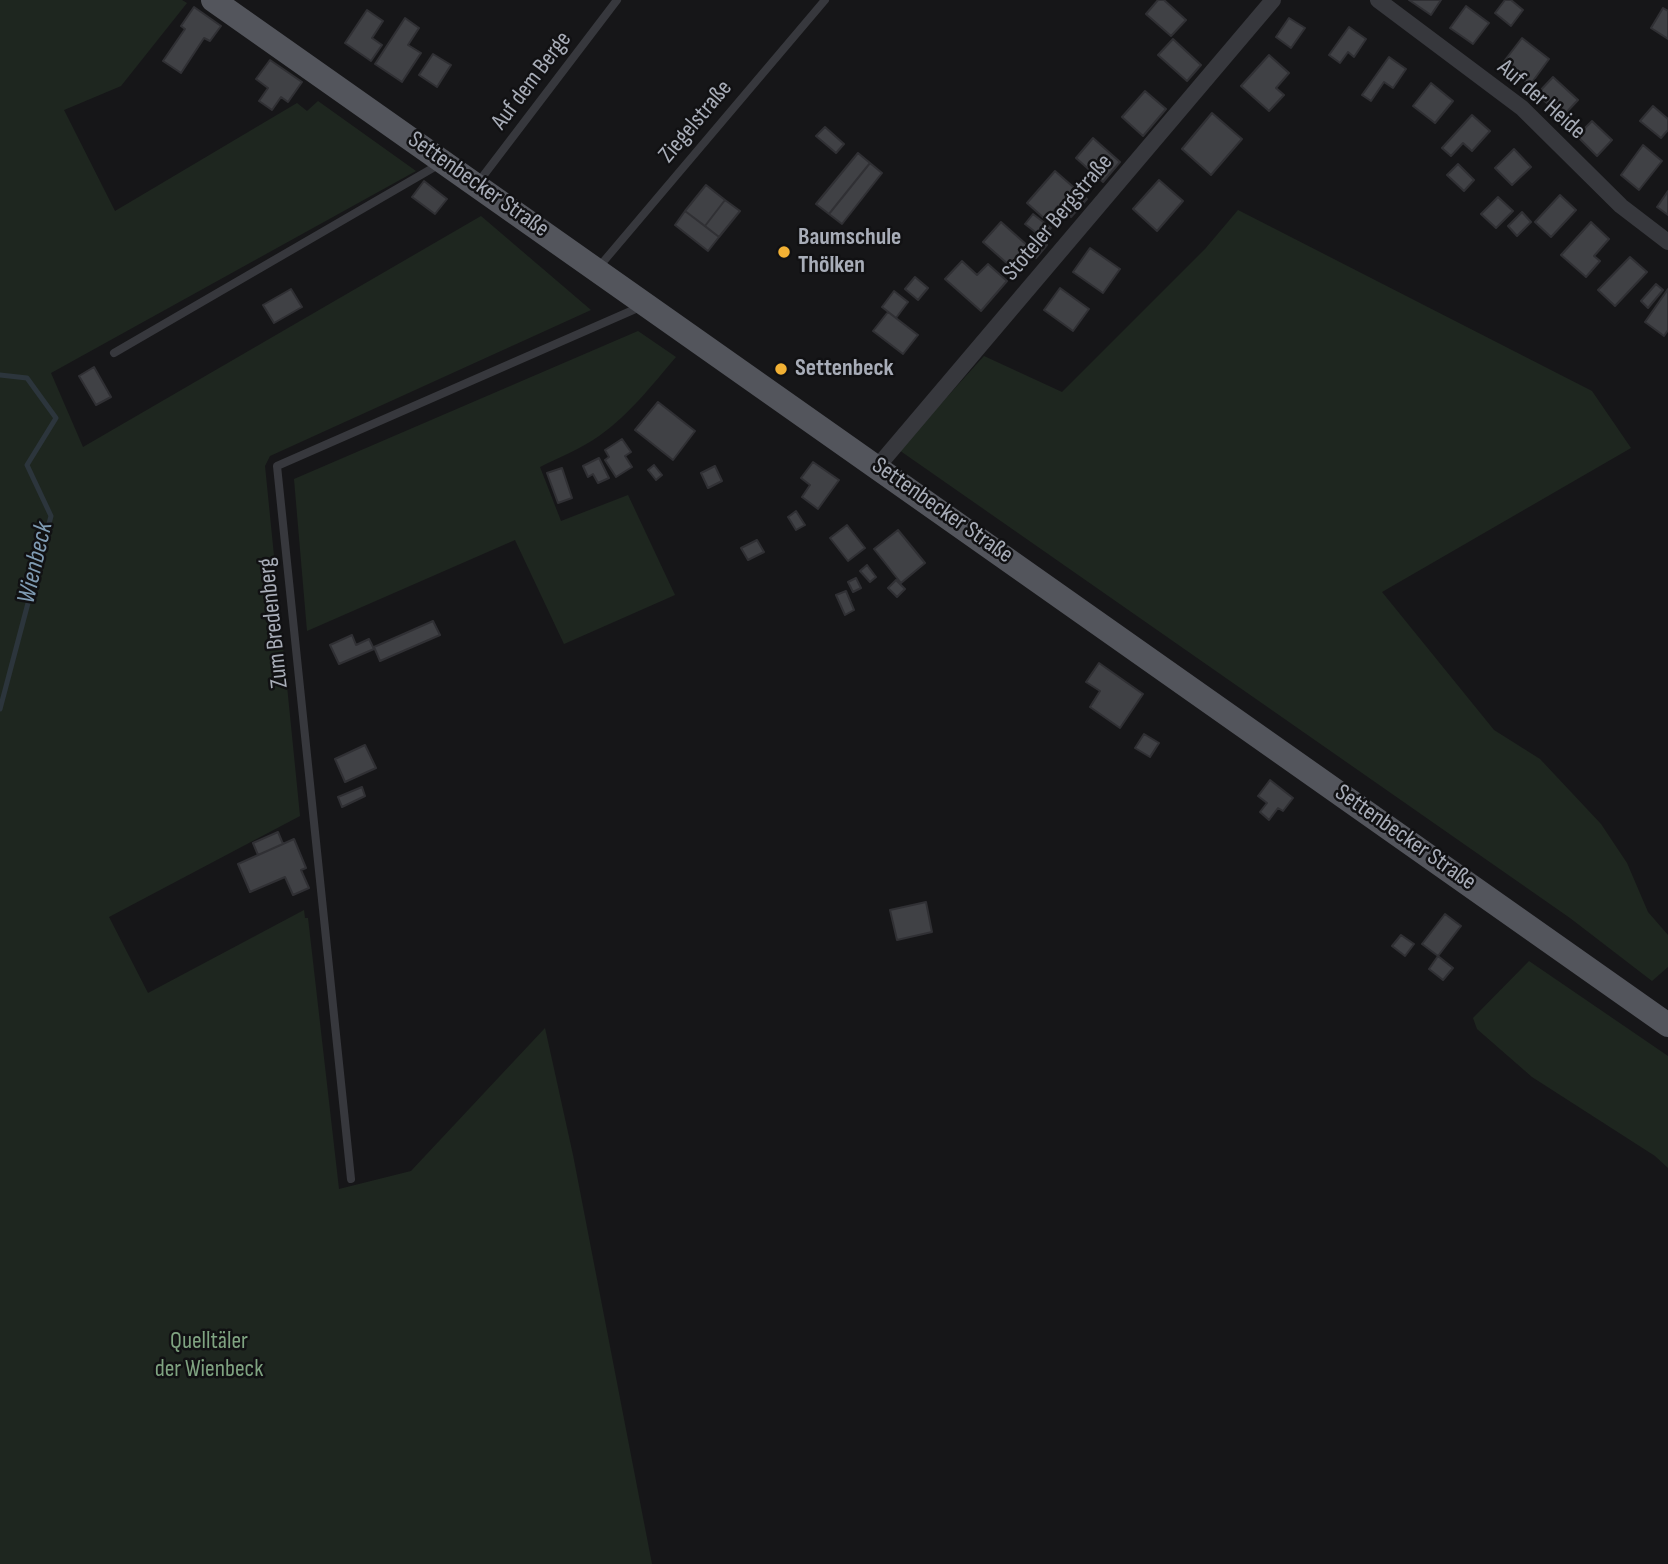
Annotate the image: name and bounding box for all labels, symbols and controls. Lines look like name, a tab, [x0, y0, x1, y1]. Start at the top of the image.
street label: Auf dem Berge	[486, 26, 578, 136]
street label: Auf der Heide	[1491, 54, 1591, 146]
street label: Ziegelstraße	[653, 75, 739, 169]
street label: Settenbecker Straße	[402, 126, 554, 244]
street label: Stoteler Bergstraße	[997, 149, 1119, 287]
place label: Baumschule Thölken	[798, 224, 901, 280]
marker: Baumschule Thölken	[776, 244, 792, 260]
place label: Settenbeck	[795, 355, 894, 383]
marker: Settenbeck	[773, 361, 789, 377]
street label: Settenbecker Straße	[866, 452, 1018, 570]
water label: Wienbeck	[11, 519, 61, 607]
street label: Zum Bredenberg	[253, 556, 295, 690]
street label: Settenbecker Straße	[1329, 779, 1481, 897]
park label: Quelltäler der Wienbeck	[155, 1328, 263, 1384]

